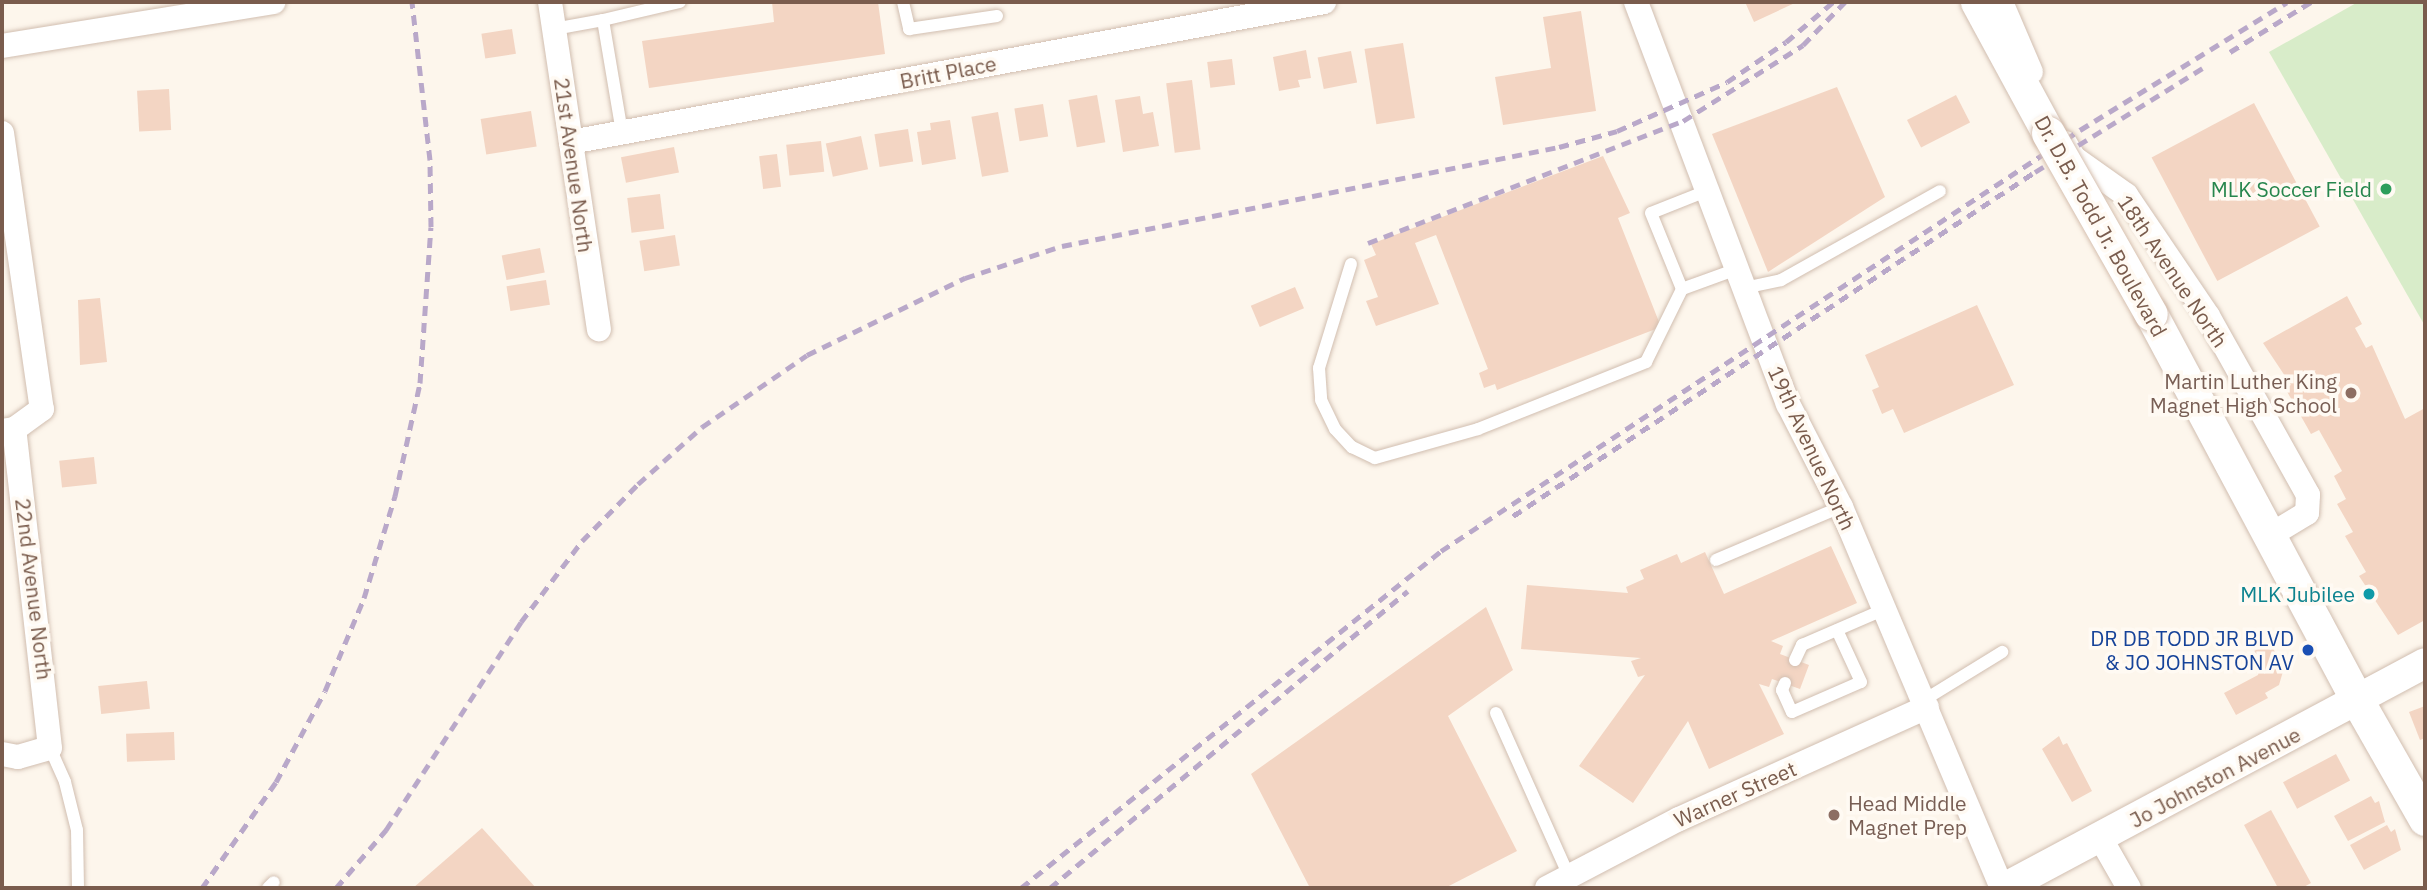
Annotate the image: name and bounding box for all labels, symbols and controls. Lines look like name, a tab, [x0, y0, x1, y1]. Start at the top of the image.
street label: Britt Place	[898, 50, 998, 94]
street label: 21st Avenue North	[549, 76, 599, 254]
street label: Dr. D.B. Todd Jr. Boulevard	[2030, 111, 2172, 341]
place label: MLK Soccer Field	[2211, 176, 2372, 202]
marker: MLK Soccer Field	[2378, 181, 2394, 197]
street label: 18th Avenue North	[2113, 190, 2233, 352]
street label: 19th Avenue North	[1763, 362, 1861, 534]
place label: Martin Luther King Magnet High School	[2150, 368, 2337, 418]
marker: Martin Luther King Magnet High School	[2343, 385, 2359, 401]
street label: 22nd Avenue North	[10, 497, 58, 681]
place label: MLK Jubilee	[2240, 581, 2355, 607]
marker: MLK Jubilee	[2361, 586, 2377, 602]
place label: DR DB TODD JR BLVD & JO JOHNSTON AV	[2090, 625, 2294, 675]
marker: DR DB TODD JR BLVD & JO JOHNSTON AV	[2300, 642, 2316, 658]
street label: Jo Johnston Avenue	[2125, 721, 2305, 833]
street label: Warner Street	[1670, 756, 1800, 832]
place label: Head Middle Magnet Prep	[1848, 790, 1967, 840]
marker: Head Middle Magnet Prep	[1826, 807, 1842, 823]

